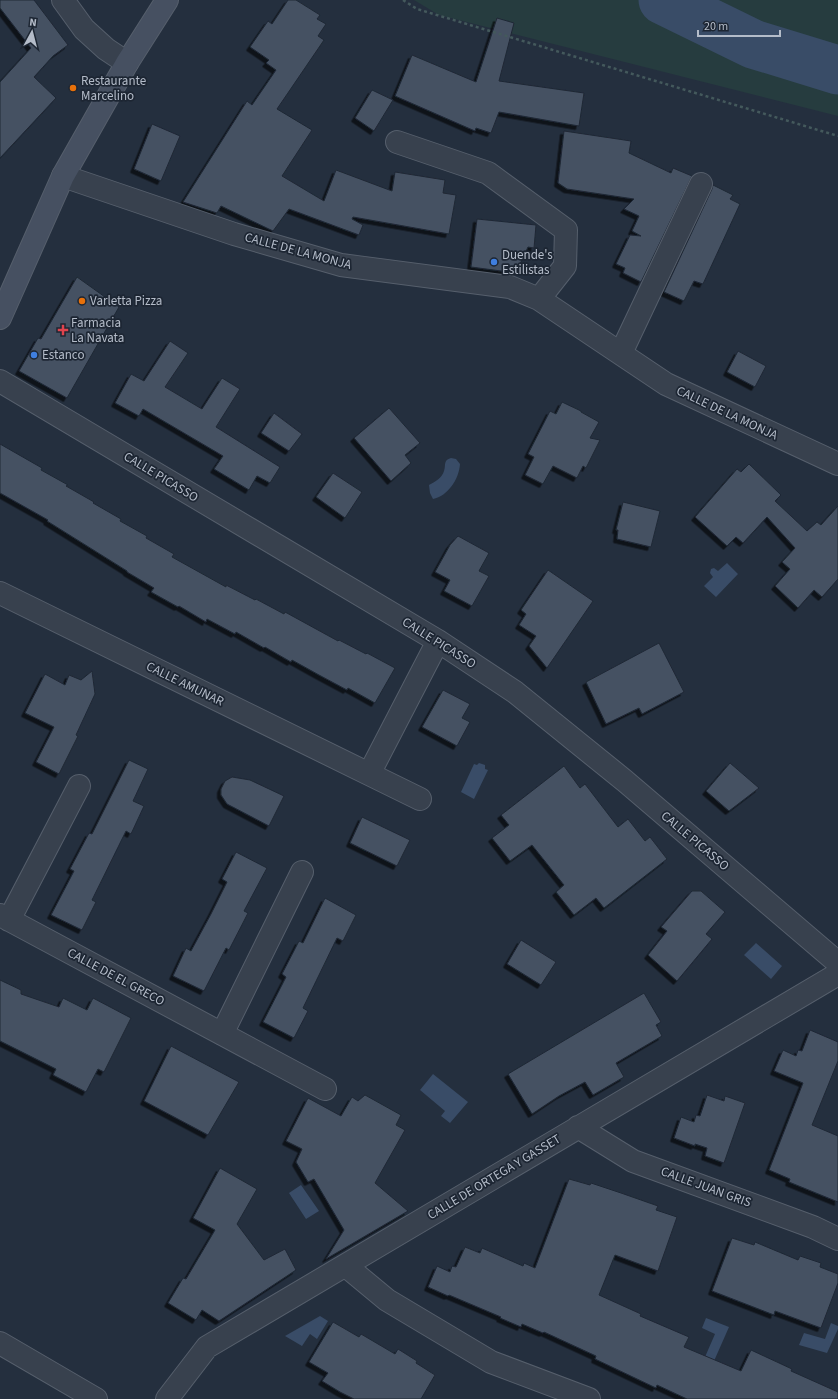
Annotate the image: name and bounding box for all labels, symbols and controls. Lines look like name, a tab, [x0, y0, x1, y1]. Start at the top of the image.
north arrow	[12, 12, 52, 52]
scale bar	[698, 12, 780, 38]
text: N	[29, 15, 38, 30]
text: 20 m	[704, 18, 728, 35]
place label: Restaurante Marcelino	[81, 72, 146, 105]
marker: Restaurante Marcelino	[68, 83, 78, 93]
street label: CALLE DE LA MONJA	[243, 228, 354, 274]
place label: Duende's Estilistas	[502, 246, 553, 279]
marker: Duende's Estilistas	[489, 257, 499, 267]
place label: Varletta Pizza	[90, 292, 162, 310]
marker: Varletta Pizza	[77, 296, 87, 306]
place label: Farmacia La Navata	[71, 314, 124, 347]
marker: Farmacia La Navata	[58, 325, 68, 335]
place label: Estanco	[42, 346, 85, 364]
marker: Estanco	[29, 350, 39, 360]
street label: CALLE DE LA MONJA	[673, 382, 781, 445]
street label: CALLE PICASSO	[120, 448, 202, 506]
street label: CALLE PICASSO	[399, 613, 479, 673]
street label: CALLE AMUNAR	[143, 657, 227, 711]
street label: CALLE PICASSO	[657, 807, 733, 875]
street label: CALLE DE EL GRECO	[64, 944, 168, 1010]
street label: CALLE DE ORTEGA Y GASSET	[424, 1130, 564, 1224]
street label: CALLE JUAN GRIS	[658, 1162, 754, 1212]

